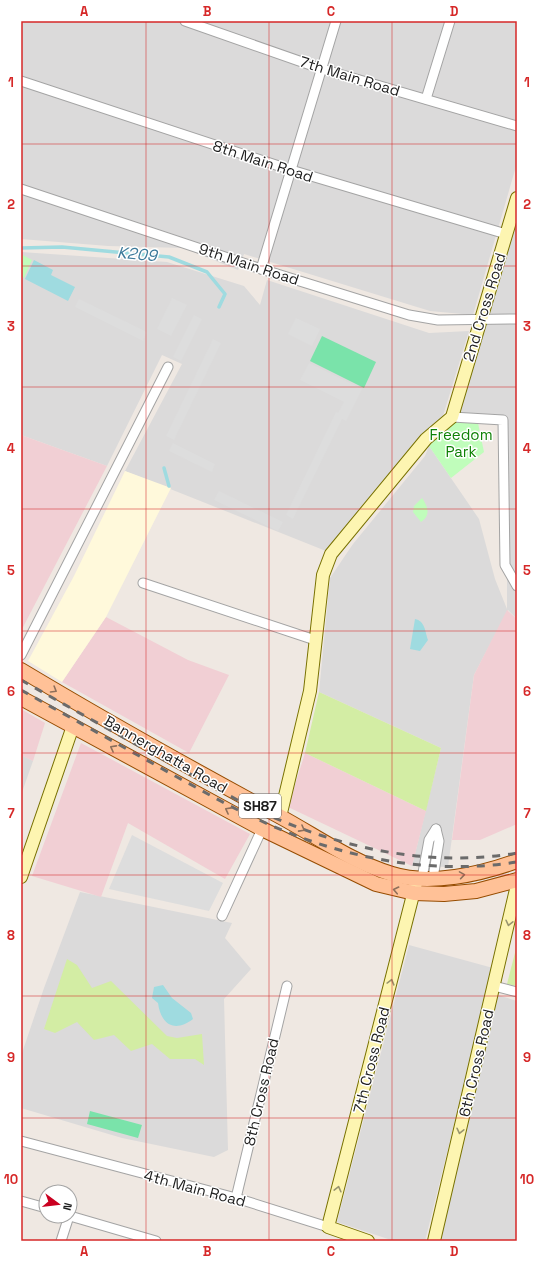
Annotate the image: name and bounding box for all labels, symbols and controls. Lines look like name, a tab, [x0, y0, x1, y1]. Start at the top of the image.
text: A	[80, 3, 89, 20]
text: B	[203, 3, 212, 20]
text: C	[327, 3, 335, 20]
text: D	[450, 3, 459, 20]
street label: 7th Main Road	[298, 52, 402, 100]
text: 1	[8, 74, 14, 91]
text: 1	[524, 74, 530, 91]
street label: 8th Main Road	[210, 136, 316, 186]
text: 2	[7, 196, 15, 213]
text: 2	[523, 196, 531, 213]
street label: 9th Main Road	[196, 239, 302, 289]
water label: K209	[116, 242, 160, 266]
street label: 2nd Cross Road	[458, 250, 510, 364]
text: 3	[7, 318, 15, 335]
text: 3	[523, 318, 531, 335]
park label: Freedom Park	[429, 425, 493, 461]
text: 4	[7, 440, 15, 457]
text: 4	[523, 440, 531, 457]
text: 5	[7, 562, 15, 579]
text: 5	[523, 562, 531, 579]
text: 6	[7, 683, 15, 700]
text: 6	[523, 683, 531, 700]
one-way arrow	[50, 685, 57, 692]
street label: Bannerghatta Road	[101, 711, 231, 797]
one-way arrow	[110, 745, 117, 753]
road number: SH87	[239, 794, 281, 818]
text: 7	[7, 805, 15, 822]
text: 7	[523, 805, 531, 822]
one-way arrow	[224, 807, 232, 815]
one-way arrow	[298, 824, 305, 832]
one-way arrow	[459, 872, 465, 880]
one-way arrow	[393, 886, 399, 894]
one-way arrow	[505, 920, 513, 926]
text: 8	[7, 927, 15, 944]
text: 8	[523, 927, 531, 944]
one-way arrow	[386, 978, 394, 985]
street label: 7th Cross Road	[349, 1005, 393, 1115]
street label: 6th Cross Road	[454, 1007, 498, 1119]
street label: 8th Cross Road	[239, 1036, 283, 1148]
text: 9	[7, 1049, 15, 1066]
text: 9	[523, 1049, 531, 1066]
one-way arrow	[456, 1127, 465, 1134]
street label: 4th Main Road	[142, 1165, 248, 1211]
text: 10	[4, 1171, 18, 1188]
text: 10	[520, 1171, 534, 1188]
north arrow	[38, 1184, 78, 1224]
one-way arrow	[333, 1186, 342, 1193]
text: N	[60, 1201, 75, 1212]
text: A	[80, 1243, 89, 1260]
text: B	[203, 1243, 212, 1260]
text: C	[327, 1243, 335, 1260]
text: D	[450, 1243, 459, 1260]

